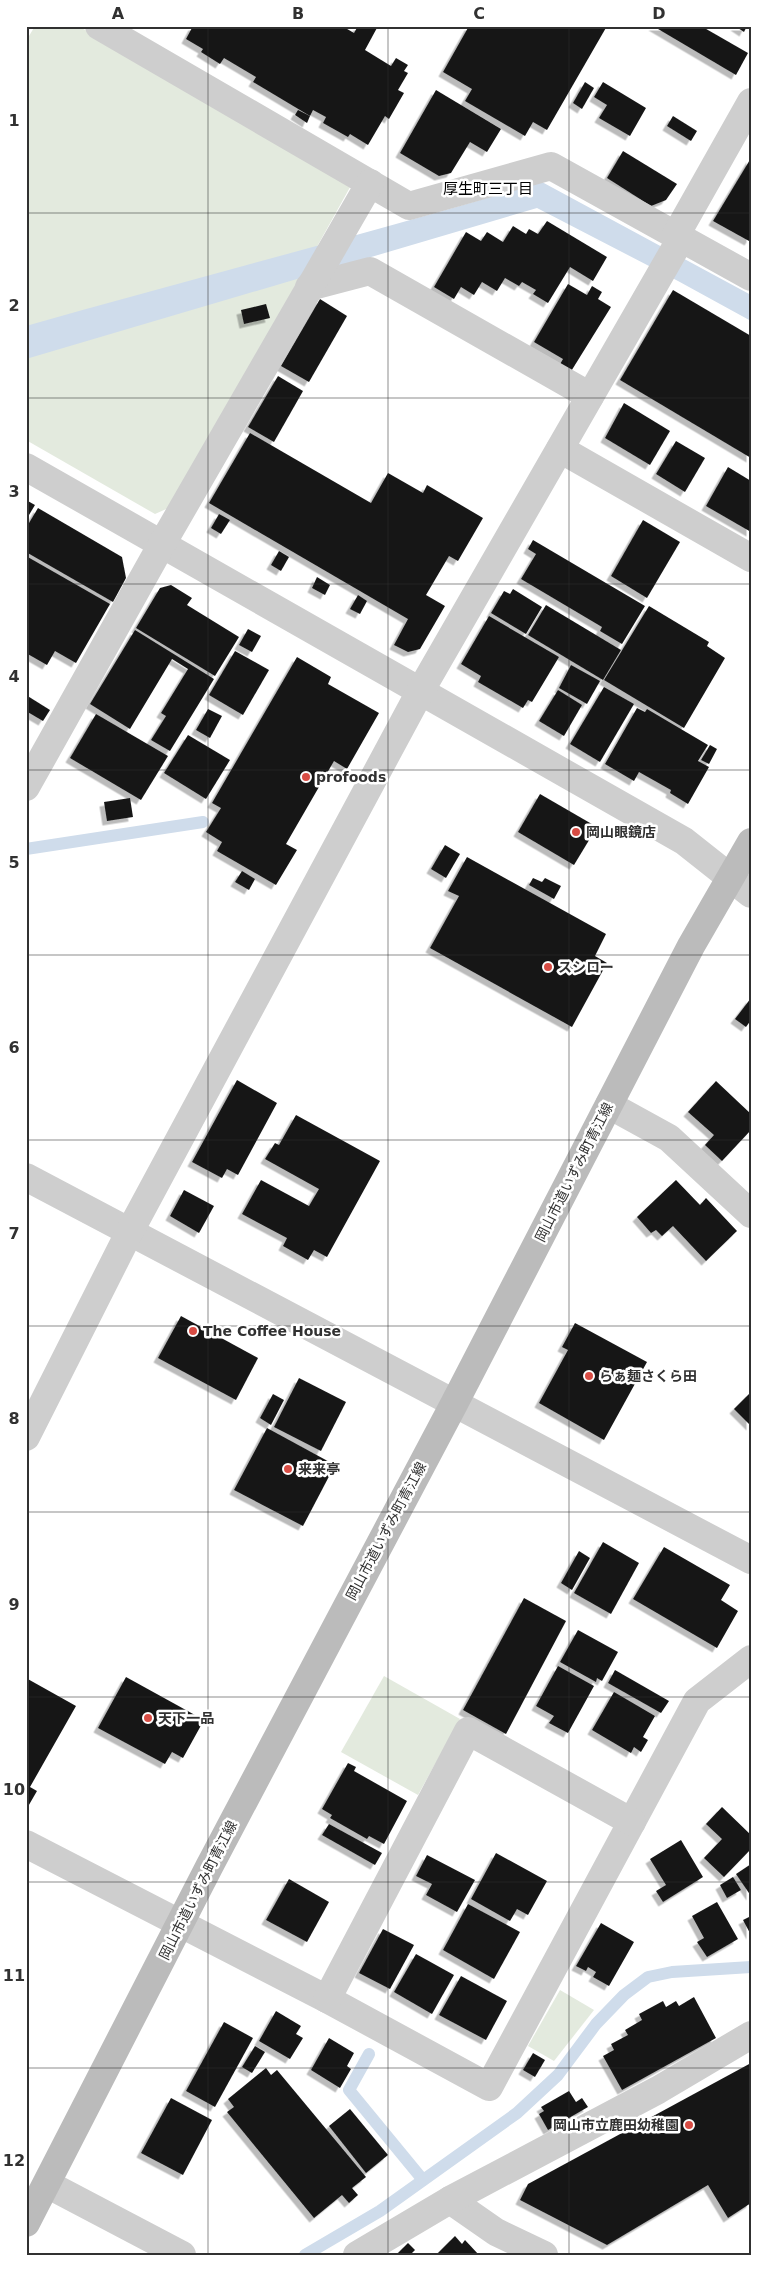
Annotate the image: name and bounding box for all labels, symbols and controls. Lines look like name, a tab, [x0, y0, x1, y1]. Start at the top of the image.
text: A	[112, 4, 125, 23]
text: B	[292, 4, 304, 23]
text: C	[473, 4, 485, 23]
text: D	[652, 4, 666, 23]
text: 1	[8, 111, 20, 130]
district label: 厚生町三丁目	[443, 180, 533, 198]
text: 2	[8, 296, 20, 315]
text: 3	[8, 482, 20, 501]
text: 4	[8, 667, 20, 686]
place label: profoods	[316, 769, 386, 785]
marker: profoods	[300, 771, 312, 783]
place label: 岡山眼鏡店	[586, 824, 656, 840]
marker: 岡山眼鏡店	[570, 826, 582, 838]
text: 5	[8, 853, 20, 872]
place label: スシロー	[558, 959, 614, 975]
marker: スシロー	[542, 961, 554, 973]
text: 6	[8, 1038, 20, 1057]
street label: 岡山市道いずみ町青江線	[532, 1100, 616, 1244]
text: 7	[8, 1224, 20, 1243]
place label: The Coffee House	[203, 1323, 341, 1339]
marker: The Coffee House	[187, 1325, 199, 1337]
place label: らぁ麺さくら田	[599, 1368, 697, 1384]
marker: らぁ麺さくら田	[583, 1370, 595, 1382]
text: 8	[8, 1409, 20, 1428]
street label: 岡山市道いずみ町青江線	[343, 1459, 429, 1603]
place label: 来来亭	[298, 1461, 340, 1477]
marker: 来来亭	[282, 1463, 294, 1475]
text: 9	[8, 1595, 20, 1614]
place label: 天下一品	[158, 1710, 214, 1726]
marker: 天下一品	[142, 1712, 154, 1724]
text: 10	[3, 1780, 25, 1799]
street label: 岡山市道いずみ町青江線	[156, 1818, 240, 1962]
text: 11	[3, 1966, 25, 1985]
place label: 岡山市立鹿田幼稚園	[553, 2117, 679, 2133]
marker: 岡山市立鹿田幼稚園	[683, 2119, 695, 2131]
text: 12	[3, 2151, 25, 2170]

